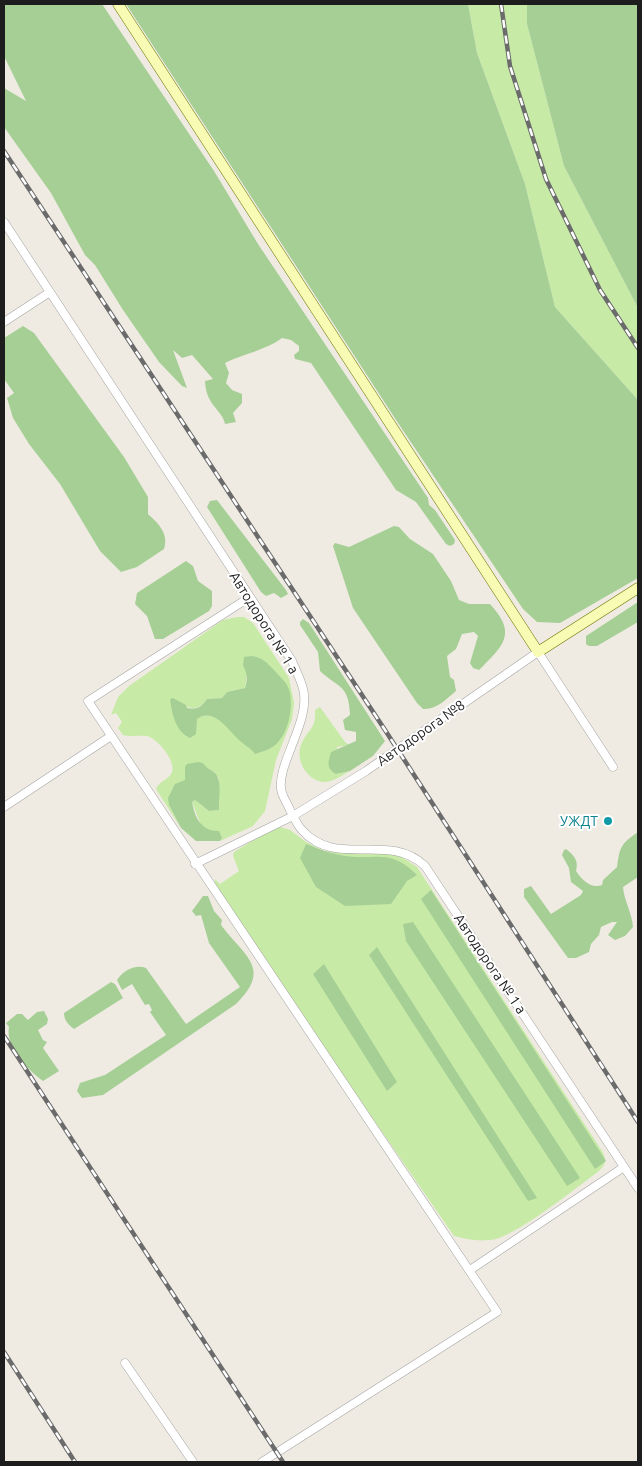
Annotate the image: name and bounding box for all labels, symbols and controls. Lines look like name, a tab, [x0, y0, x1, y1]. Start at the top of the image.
street label: Автодорога № 1 а	[226, 569, 302, 677]
street label: Автодорога №8	[374, 696, 468, 770]
place label: УЖДТ	[560, 813, 598, 829]
marker: УЖДТ	[602, 815, 614, 827]
street label: Автодорога № 1 а	[450, 911, 530, 1017]

